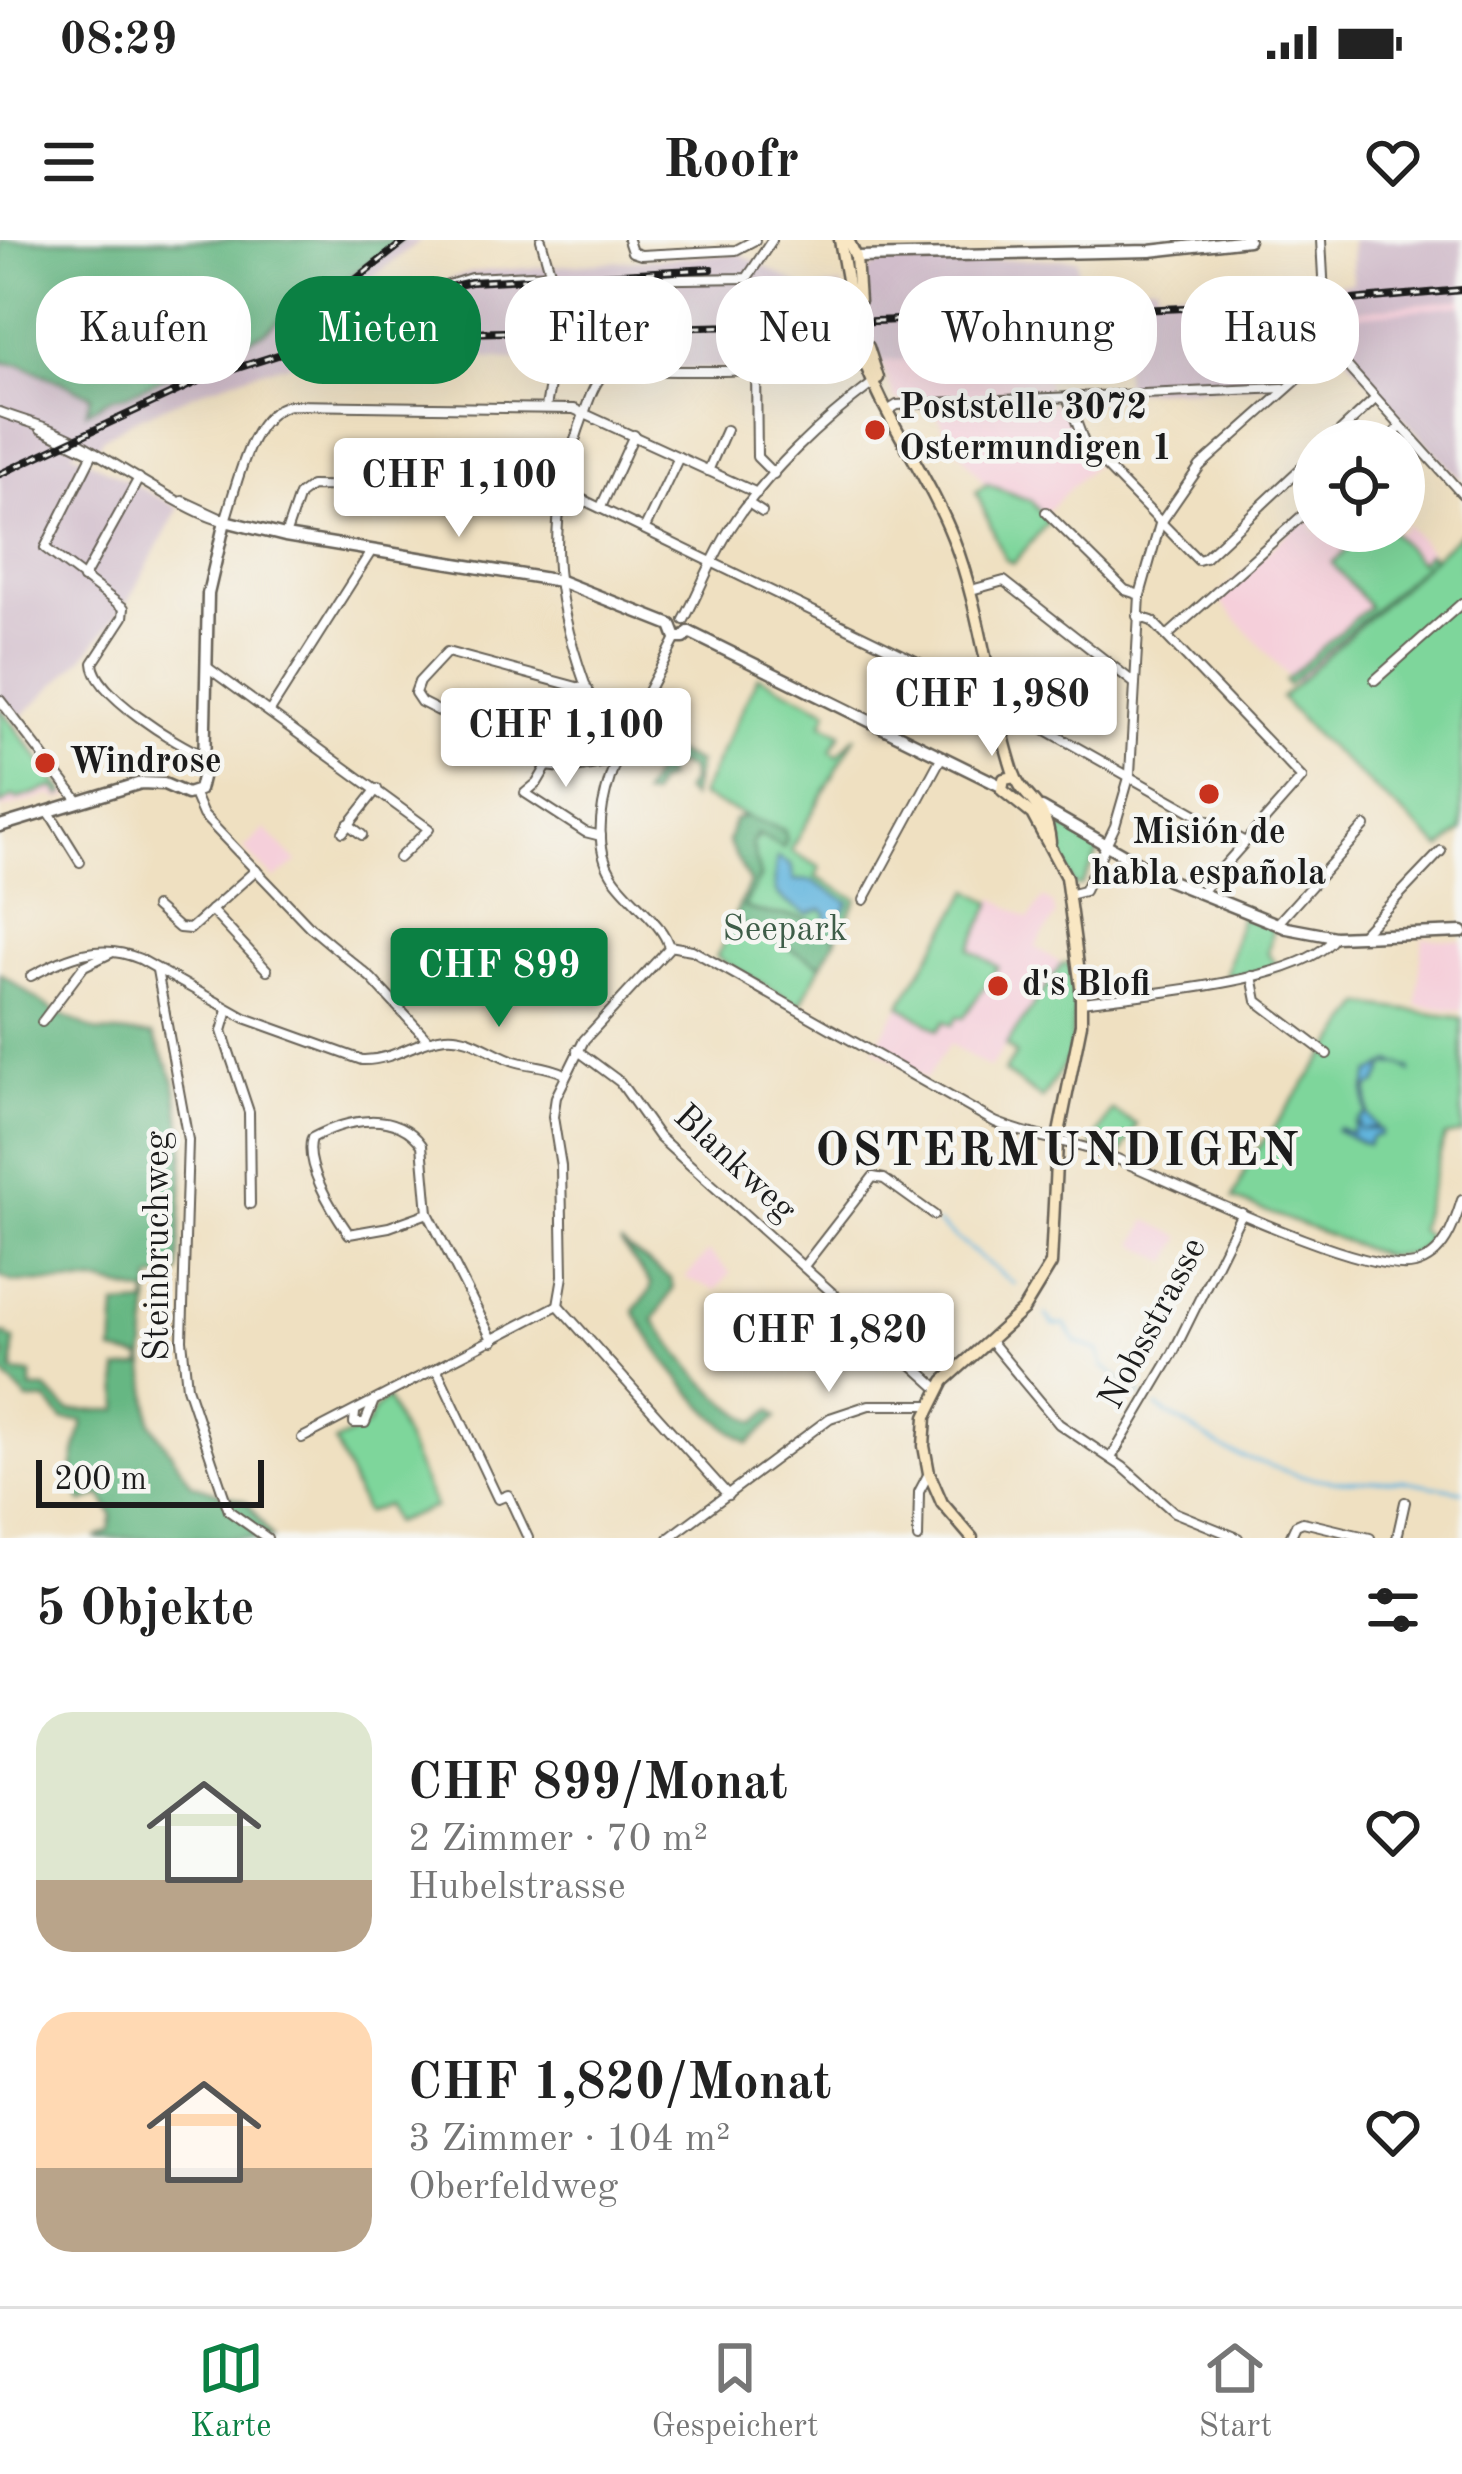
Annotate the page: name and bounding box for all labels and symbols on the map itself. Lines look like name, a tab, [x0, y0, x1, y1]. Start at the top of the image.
place label: Poststelle 3072 Ostermundigen 1	[899, 391, 1172, 468]
marker: Poststelle 3072 Ostermundigen 1	[862, 417, 888, 443]
pin: CHF 1,100	[322, 438, 596, 540]
pin: CHF 1,980	[855, 657, 1129, 759]
pin: CHF 1,100	[429, 688, 703, 790]
place label: Windrose	[69, 745, 222, 781]
marker: Windrose	[32, 750, 58, 776]
marker: Misión de habla española	[1196, 781, 1222, 807]
place label: Misión de habla española	[1092, 816, 1326, 893]
park label: Seepark	[722, 913, 848, 949]
pin: CHF 899	[388, 928, 610, 1030]
place label: d's Blofi	[1022, 968, 1151, 1004]
marker: d's Blofi	[985, 973, 1011, 999]
street label: Blankweg	[666, 1099, 803, 1230]
district label: OSTERMUNDIGEN	[815, 1128, 1301, 1176]
street label: Steinbruchweg	[141, 1130, 177, 1361]
street label: Nobsstrasse	[1094, 1232, 1214, 1416]
pin: CHF 1,820	[692, 1293, 966, 1395]
scale bar	[36, 1454, 264, 1507]

